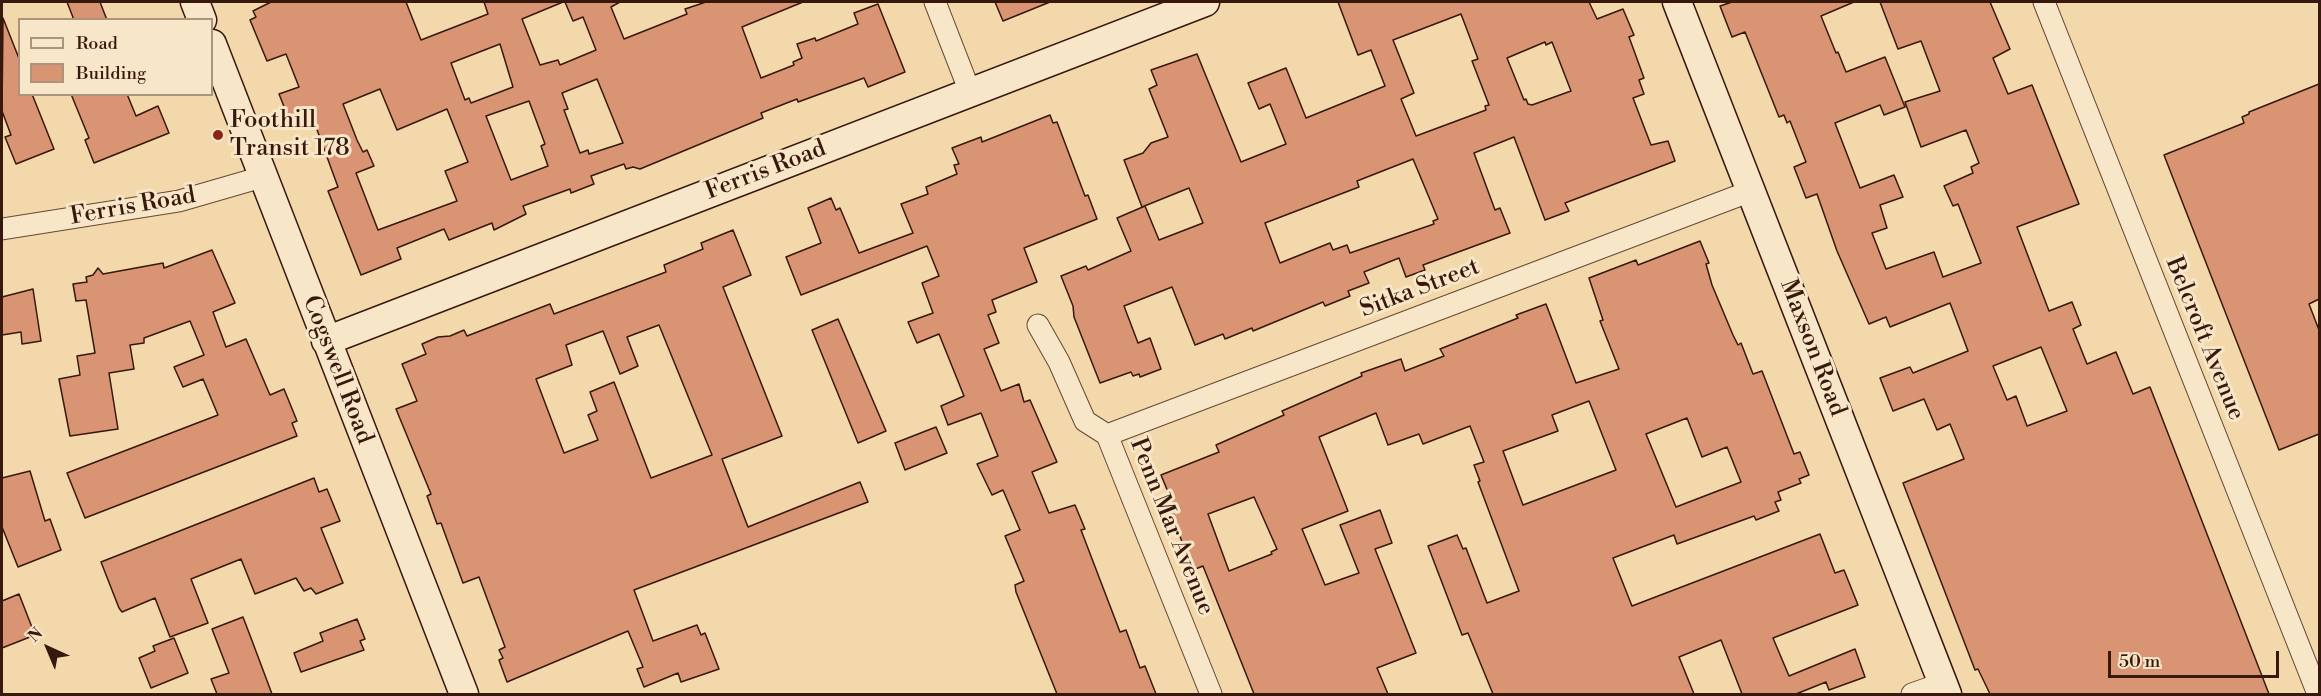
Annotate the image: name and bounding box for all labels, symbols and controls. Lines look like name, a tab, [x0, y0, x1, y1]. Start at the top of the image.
legend	[18, 18, 213, 96]
text: Road	[76, 32, 118, 55]
text: Building	[76, 62, 146, 85]
place label: Foothill Transit 178	[230, 107, 350, 163]
marker: Foothill Transit 178	[211, 128, 225, 142]
street label: Ferris Road	[702, 135, 830, 207]
street label: Ferris Road	[68, 182, 198, 232]
street label: Sitka Street	[1356, 253, 1484, 325]
street label: Belcroft Avenue	[2158, 253, 2250, 425]
street label: Maxson Road	[1773, 275, 1851, 421]
street label: Cogswell Road	[295, 292, 379, 448]
street label: Penn Mar Avenue	[1122, 434, 1220, 620]
north arrow	[18, 618, 78, 678]
text: N	[24, 623, 47, 647]
scale bar	[2111, 639, 2282, 677]
text: 50 m	[2119, 650, 2160, 673]

